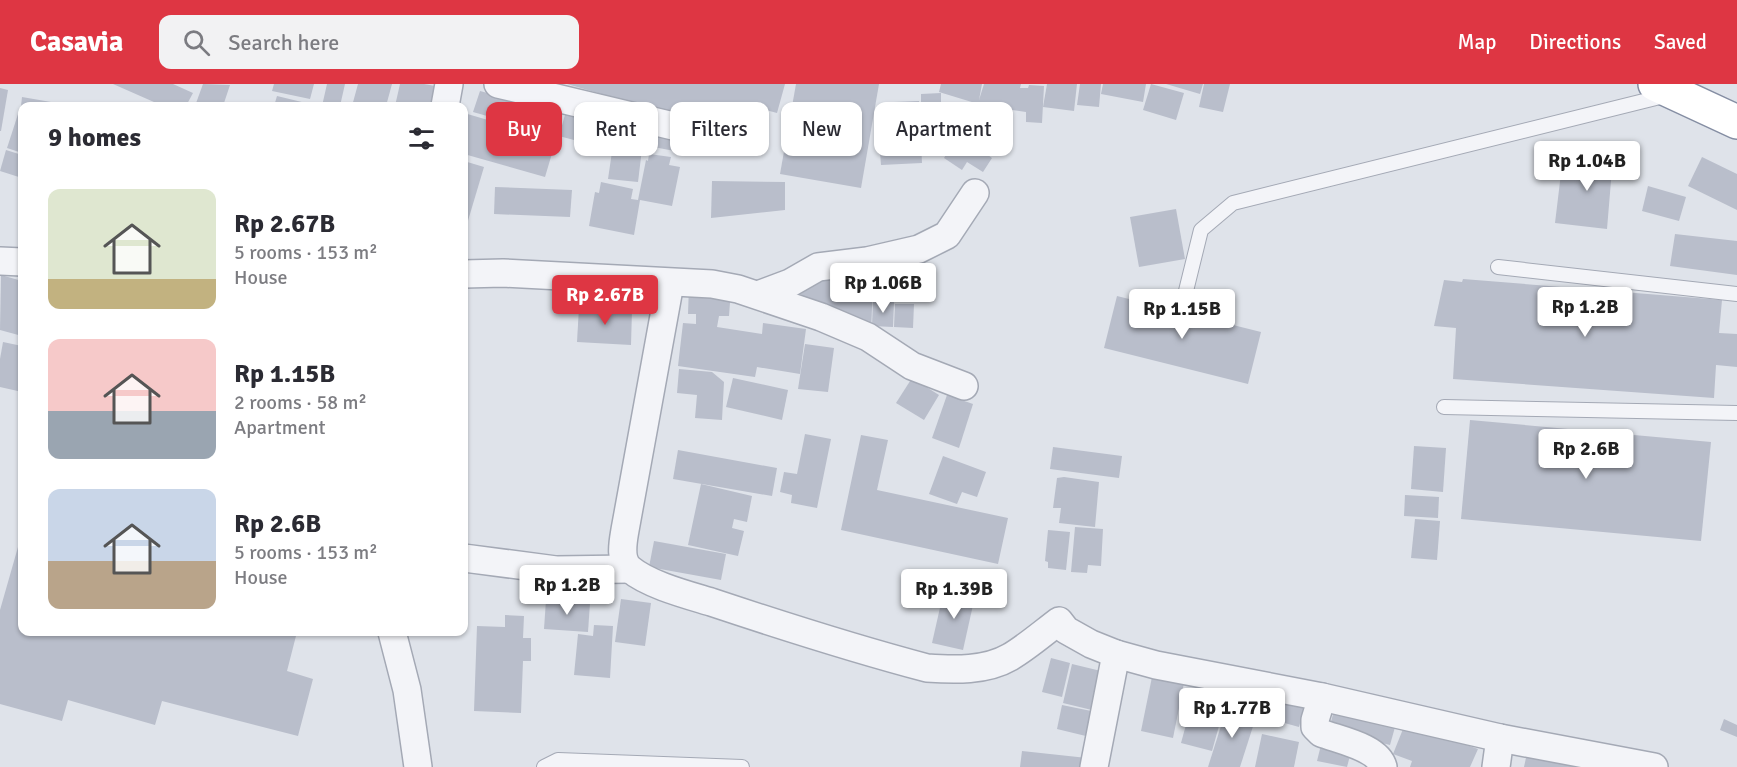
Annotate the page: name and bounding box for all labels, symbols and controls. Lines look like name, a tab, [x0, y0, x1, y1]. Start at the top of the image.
search box	[159, 15, 579, 69]
text: Casavia	[30, 25, 123, 59]
icon: search	[180, 26, 213, 59]
text: Search here	[228, 29, 339, 56]
text: Map	[1458, 29, 1496, 55]
text: Directions	[1529, 29, 1621, 55]
text: Saved	[1654, 29, 1707, 55]
chip: Buy	[486, 102, 562, 156]
chip: Rent	[574, 102, 658, 156]
chip: Filters	[670, 102, 769, 156]
chip: New	[781, 102, 862, 156]
chip: Apartment	[874, 102, 1013, 156]
text: 9 homes	[48, 122, 141, 154]
icon: filters	[405, 122, 438, 155]
pin: Rp 1.04B	[1525, 141, 1649, 192]
text: Rp 1.04B	[1548, 148, 1626, 173]
text: Rp 2.67B	[234, 208, 335, 240]
icon: home	[96, 213, 168, 285]
text: 5 rooms · 153 m²	[234, 240, 378, 265]
pin: Rp 1.06B	[821, 263, 945, 314]
text: House	[234, 265, 288, 290]
text: Rp 1.06B	[844, 270, 922, 295]
pin: Rp 2.67B	[543, 275, 667, 326]
text: Rp 2.67B	[566, 282, 644, 307]
pin: Rp 1.2B	[1530, 287, 1640, 338]
pin: Rp 1.15B	[1120, 289, 1244, 340]
text: Rp 1.2B	[1551, 294, 1619, 319]
text: Rp 1.15B	[1143, 296, 1221, 321]
text: Rp 1.15B	[234, 358, 335, 390]
icon: home	[96, 363, 168, 435]
text: 2 rooms · 58 m²	[234, 390, 367, 415]
text: Apartment	[234, 415, 326, 440]
pin: Rp 2.6B	[1531, 429, 1641, 480]
text: Rp 2.6B	[1552, 436, 1620, 461]
text: Rp 2.6B	[234, 508, 321, 540]
icon: home	[96, 513, 168, 585]
text: 5 rooms · 153 m²	[234, 540, 378, 565]
text: House	[234, 565, 288, 590]
pin: Rp 1.2B	[512, 565, 622, 616]
pin: Rp 1.39B	[892, 569, 1016, 620]
text: Rp 1.2B	[533, 572, 601, 597]
text: Rp 1.39B	[915, 576, 993, 601]
pin: Rp 1.77B	[1170, 688, 1294, 739]
text: Rp 1.77B	[1193, 695, 1271, 720]

